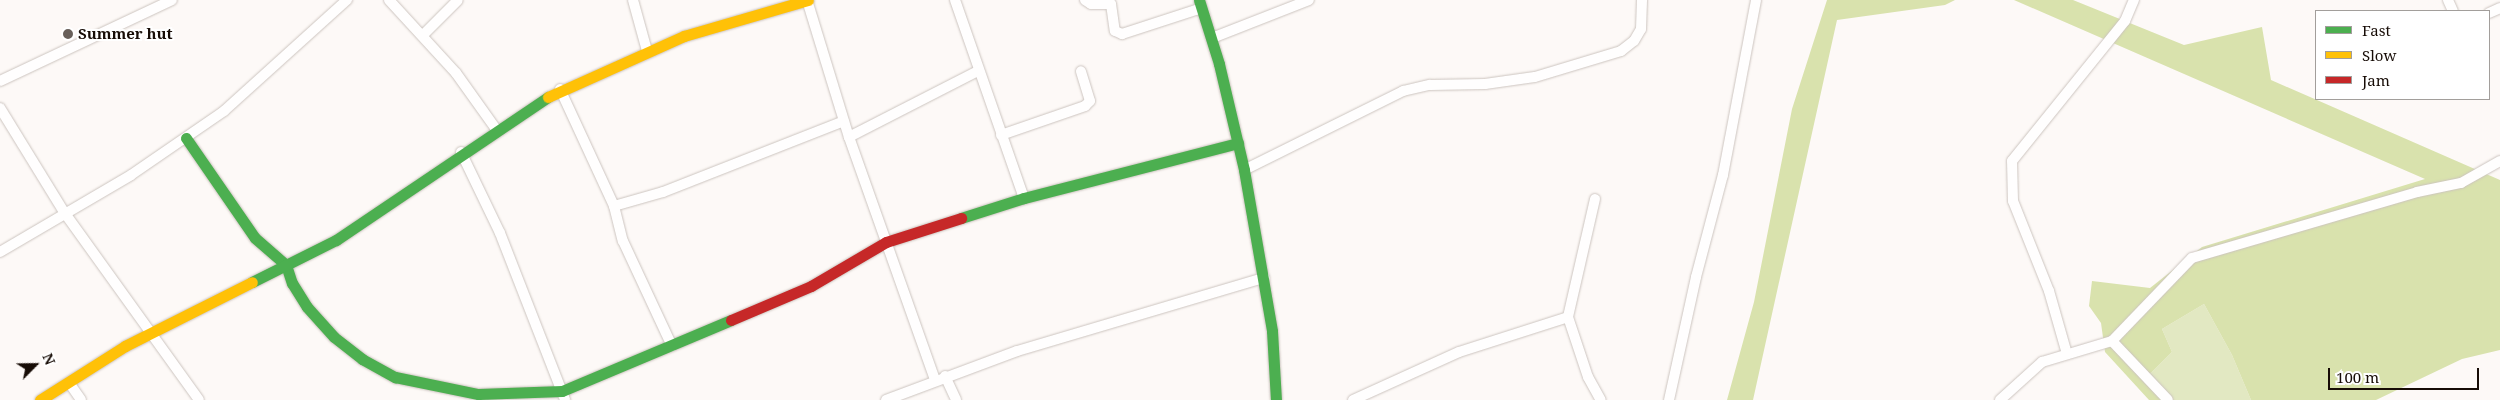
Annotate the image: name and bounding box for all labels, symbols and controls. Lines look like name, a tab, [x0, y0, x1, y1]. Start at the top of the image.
legend	[2315, 10, 2490, 100]
text: Fast	[2362, 20, 2391, 40]
place label: Summer hut	[78, 25, 173, 43]
marker: Summer hut	[62, 28, 74, 40]
text: Slow	[2362, 45, 2396, 65]
text: Jam	[2362, 70, 2390, 90]
north arrow	[10, 340, 60, 390]
text: N	[38, 350, 60, 368]
scale bar	[2330, 358, 2481, 390]
text: 100 m	[2336, 367, 2379, 387]

